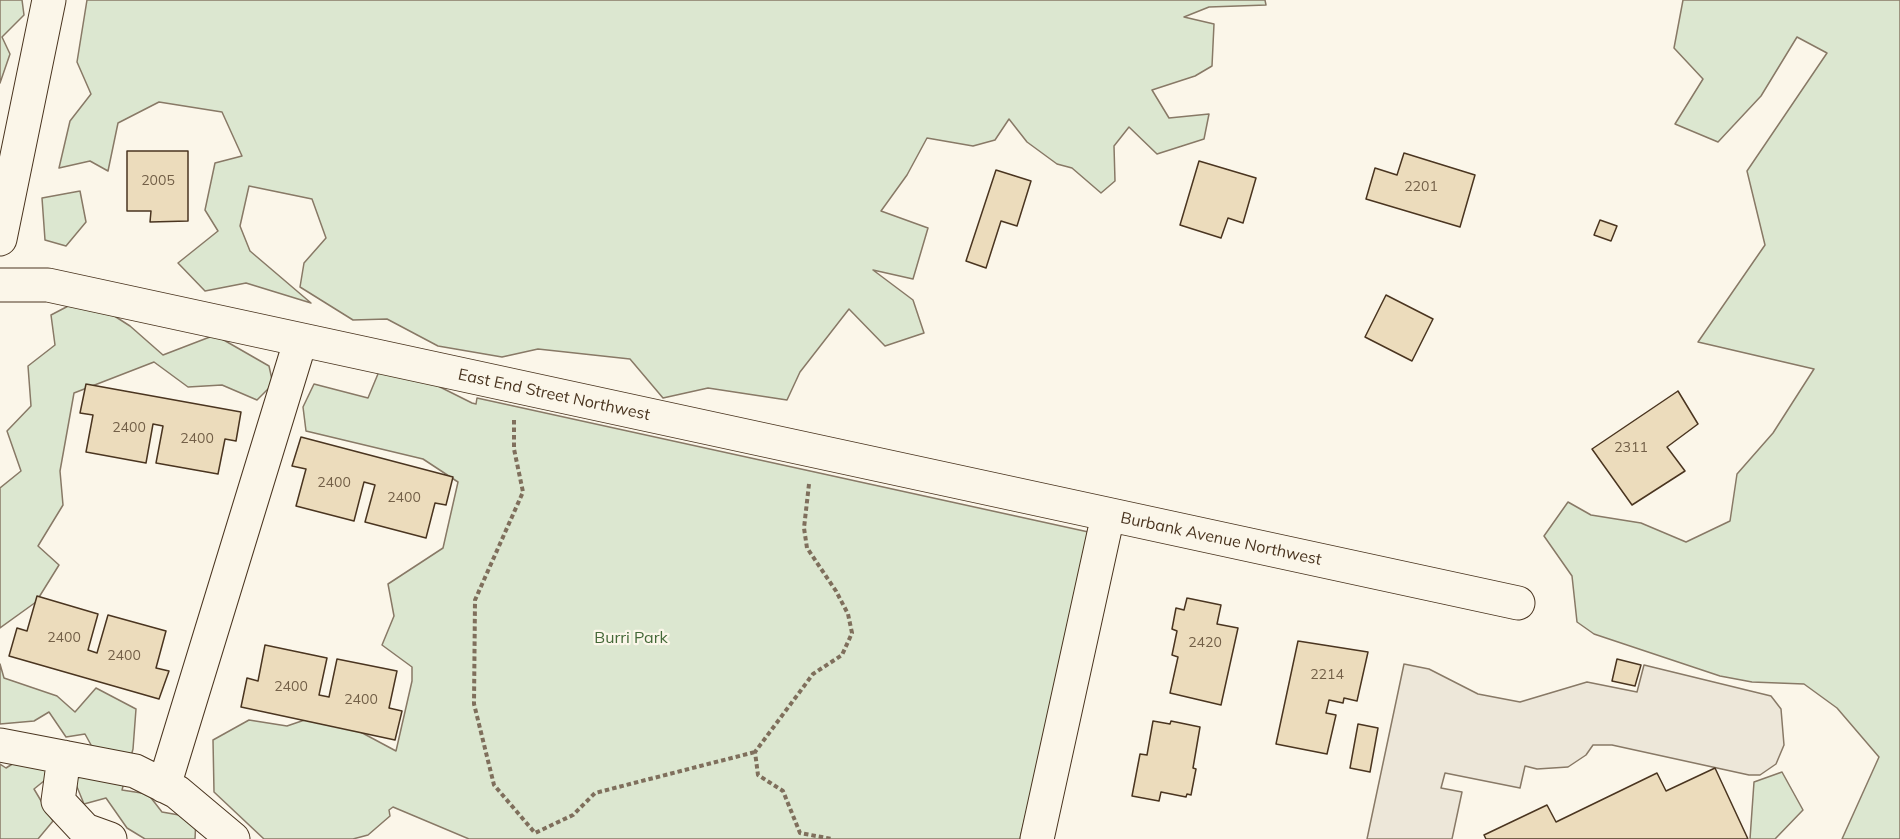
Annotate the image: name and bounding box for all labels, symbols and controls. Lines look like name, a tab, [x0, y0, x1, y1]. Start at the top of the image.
house number: 2005	[141, 173, 175, 189]
house number: 2201	[1404, 179, 1438, 195]
street label: East End Street Northwest	[456, 365, 652, 425]
house number: 2400	[112, 420, 146, 436]
house number: 2400	[180, 431, 214, 447]
house number: 2311	[1614, 440, 1648, 456]
house number: 2400	[317, 475, 351, 491]
house number: 2400	[387, 490, 421, 506]
street label: Burbank Avenue Northwest	[1119, 508, 1323, 570]
park label: Burri Park	[594, 628, 668, 648]
house number: 2400	[47, 630, 81, 646]
house number: 2420	[1188, 635, 1222, 651]
house number: 2400	[107, 648, 141, 664]
house number: 2214	[1310, 667, 1344, 683]
house number: 2400	[274, 679, 308, 695]
house number: 2400	[344, 692, 378, 708]

